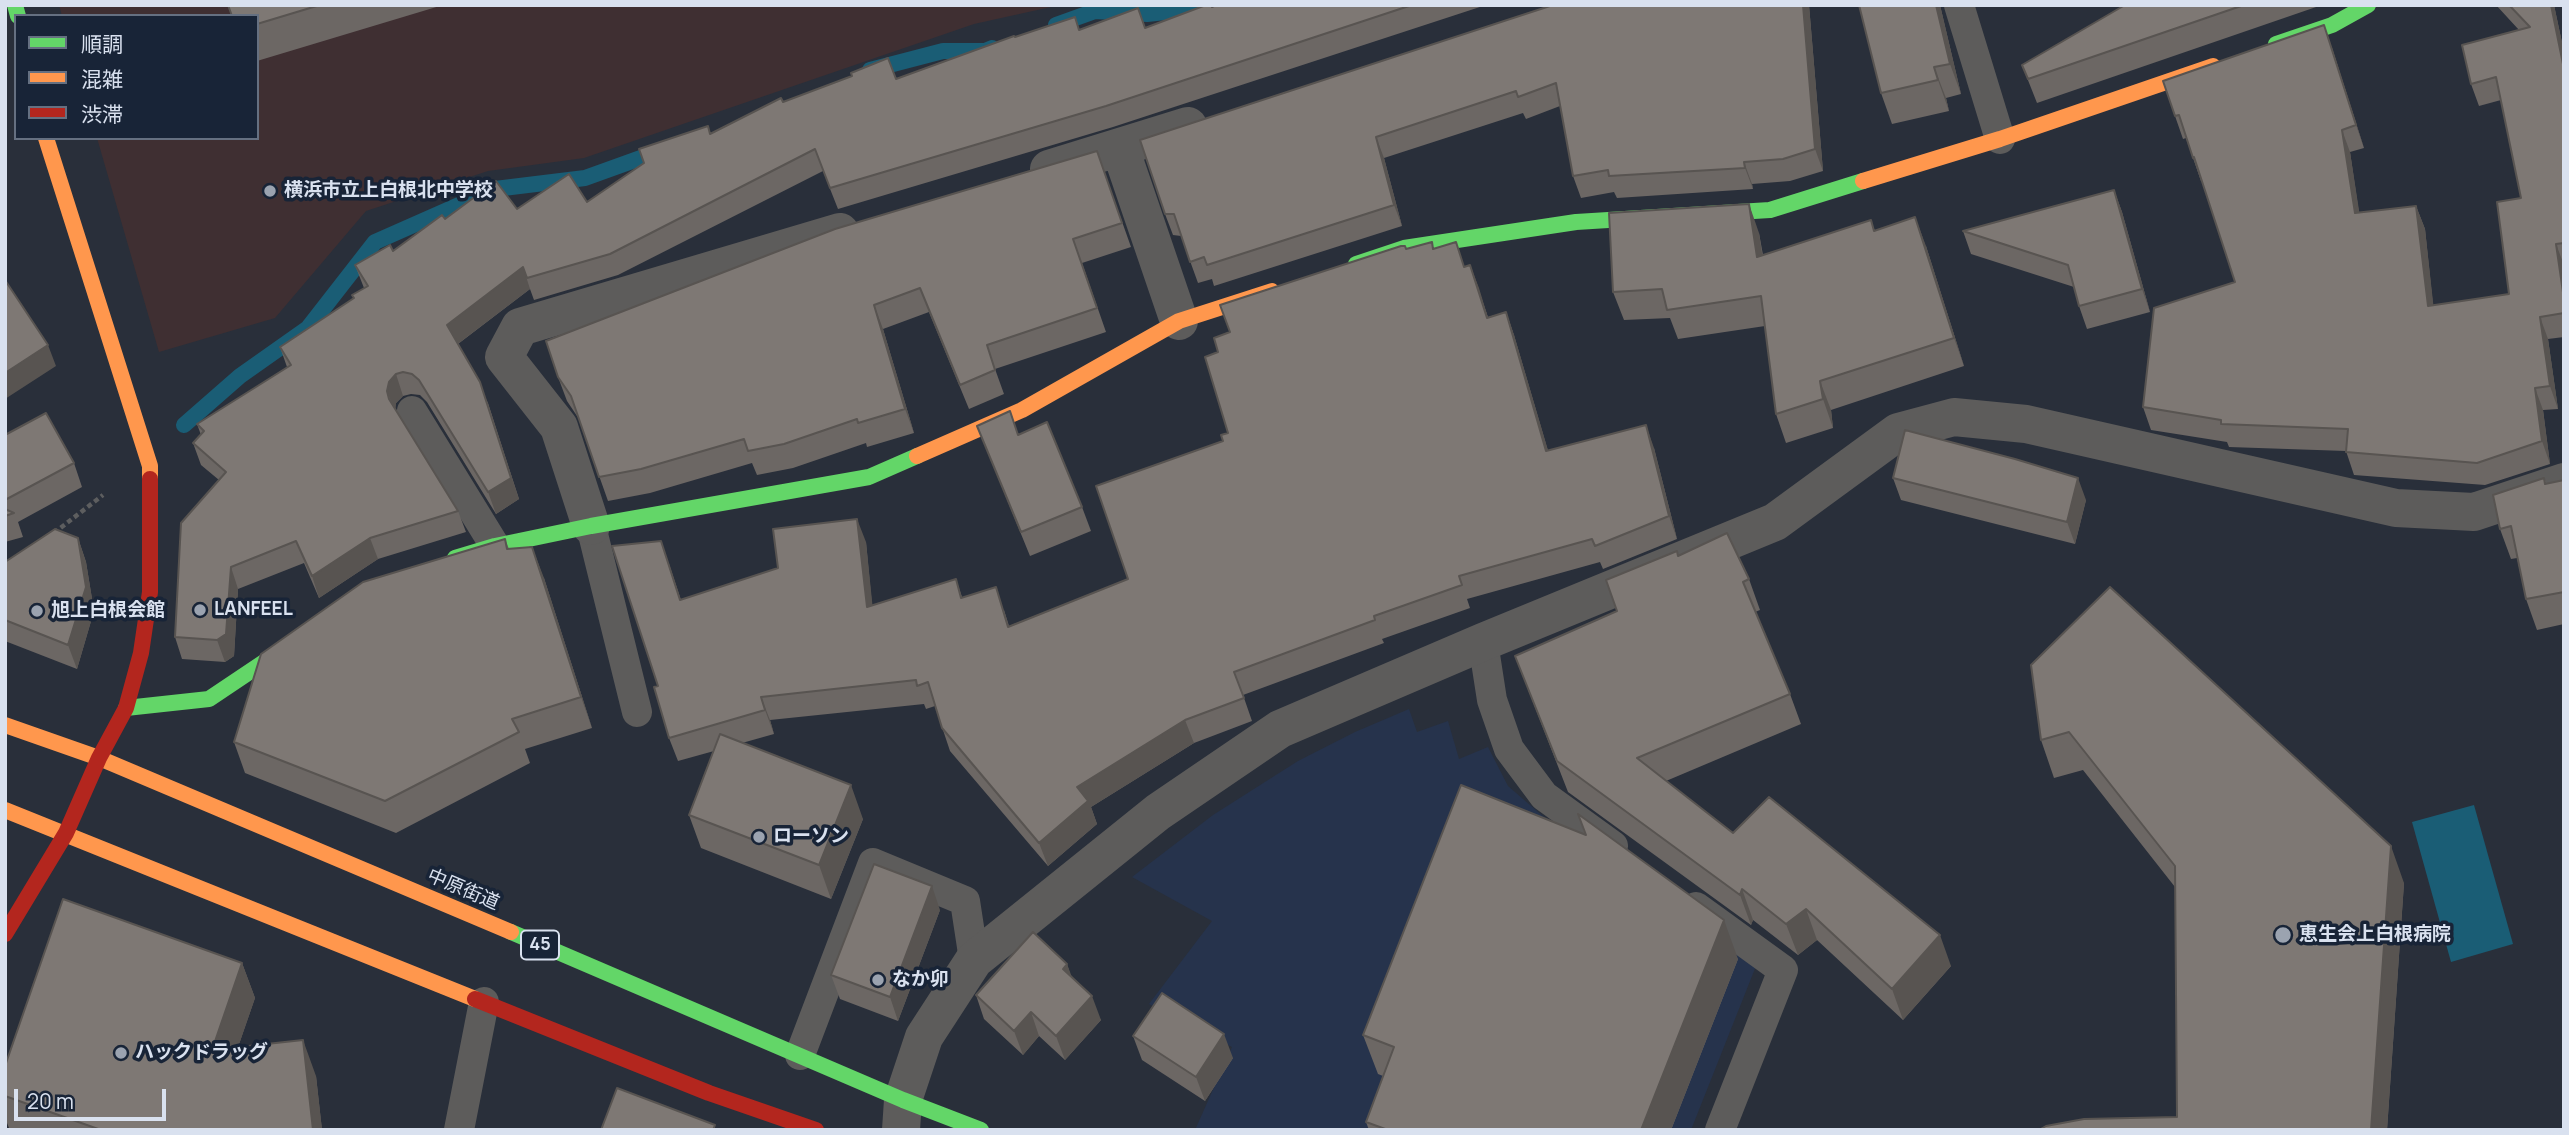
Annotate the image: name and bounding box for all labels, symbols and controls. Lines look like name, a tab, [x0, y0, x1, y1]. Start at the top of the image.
legend	[14, 14, 259, 140]
text: 順調	[81, 30, 123, 58]
text: 混雑	[81, 65, 123, 93]
text: 渋滞	[81, 100, 123, 128]
place label: 横浜市立上白根北中学校	[284, 180, 493, 202]
marker: 横浜市立上白根北中学校	[262, 183, 278, 199]
place label: LANFEEL	[214, 599, 293, 621]
place label: 旭上白根会館	[51, 600, 165, 622]
marker: LANFEEL	[192, 602, 208, 618]
marker: 旭上白根会館	[29, 603, 45, 619]
place label: ローソン	[773, 826, 849, 848]
marker: ローソン	[751, 829, 767, 845]
street label: 中原街道	[424, 865, 502, 915]
place label: 恵生会上白根病院	[2299, 924, 2451, 946]
marker: 恵生会上白根病院	[2273, 925, 2293, 945]
road number: 45	[521, 930, 559, 960]
place label: なか卯	[892, 969, 949, 991]
marker: なか卯	[870, 972, 886, 988]
place label: ハックドラッグ	[135, 1042, 268, 1064]
marker: ハックドラッグ	[113, 1045, 129, 1061]
scale bar	[18, 1076, 170, 1120]
text: 20 m	[27, 1087, 74, 1115]

